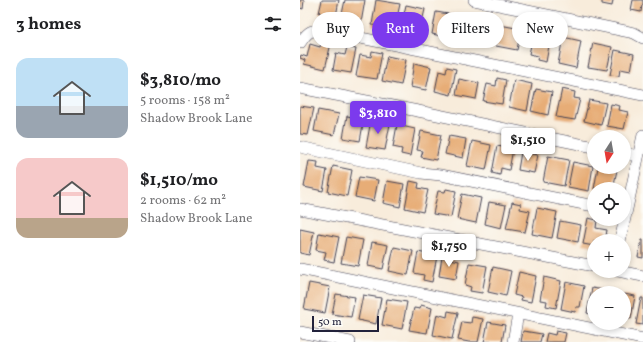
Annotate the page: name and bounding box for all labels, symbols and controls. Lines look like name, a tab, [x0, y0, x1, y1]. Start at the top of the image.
chip: Buy	[312, 12, 364, 48]
chip: Rent	[372, 12, 429, 48]
chip: Filters	[437, 12, 504, 48]
chip: New	[512, 12, 568, 48]
text: 3 homes	[16, 13, 81, 36]
icon: filters	[262, 13, 284, 35]
text: $3,810/mo	[140, 69, 221, 92]
icon: home	[48, 74, 96, 122]
text: 5 rooms · 158 m²	[140, 92, 230, 110]
pin: $3,810	[345, 101, 411, 135]
text: $3,810	[359, 105, 397, 123]
text: Shadow Brook Lane	[140, 110, 252, 128]
pin: $1,510	[495, 128, 561, 162]
north arrow	[587, 130, 631, 174]
map controls	[587, 130, 631, 330]
text: $1,510	[510, 132, 546, 150]
text: $1,510/mo	[140, 169, 218, 192]
icon: home	[48, 174, 96, 222]
button: locate	[587, 182, 631, 226]
text: 2 rooms · 62 m²	[140, 192, 226, 210]
text: Shadow Brook Lane	[140, 210, 252, 228]
pin: $1,750	[416, 234, 482, 268]
button: +	[587, 234, 631, 278]
text: $1,750	[431, 238, 467, 256]
button: −	[587, 286, 631, 330]
scale bar	[312, 314, 379, 333]
text: 50 m	[318, 315, 342, 330]

